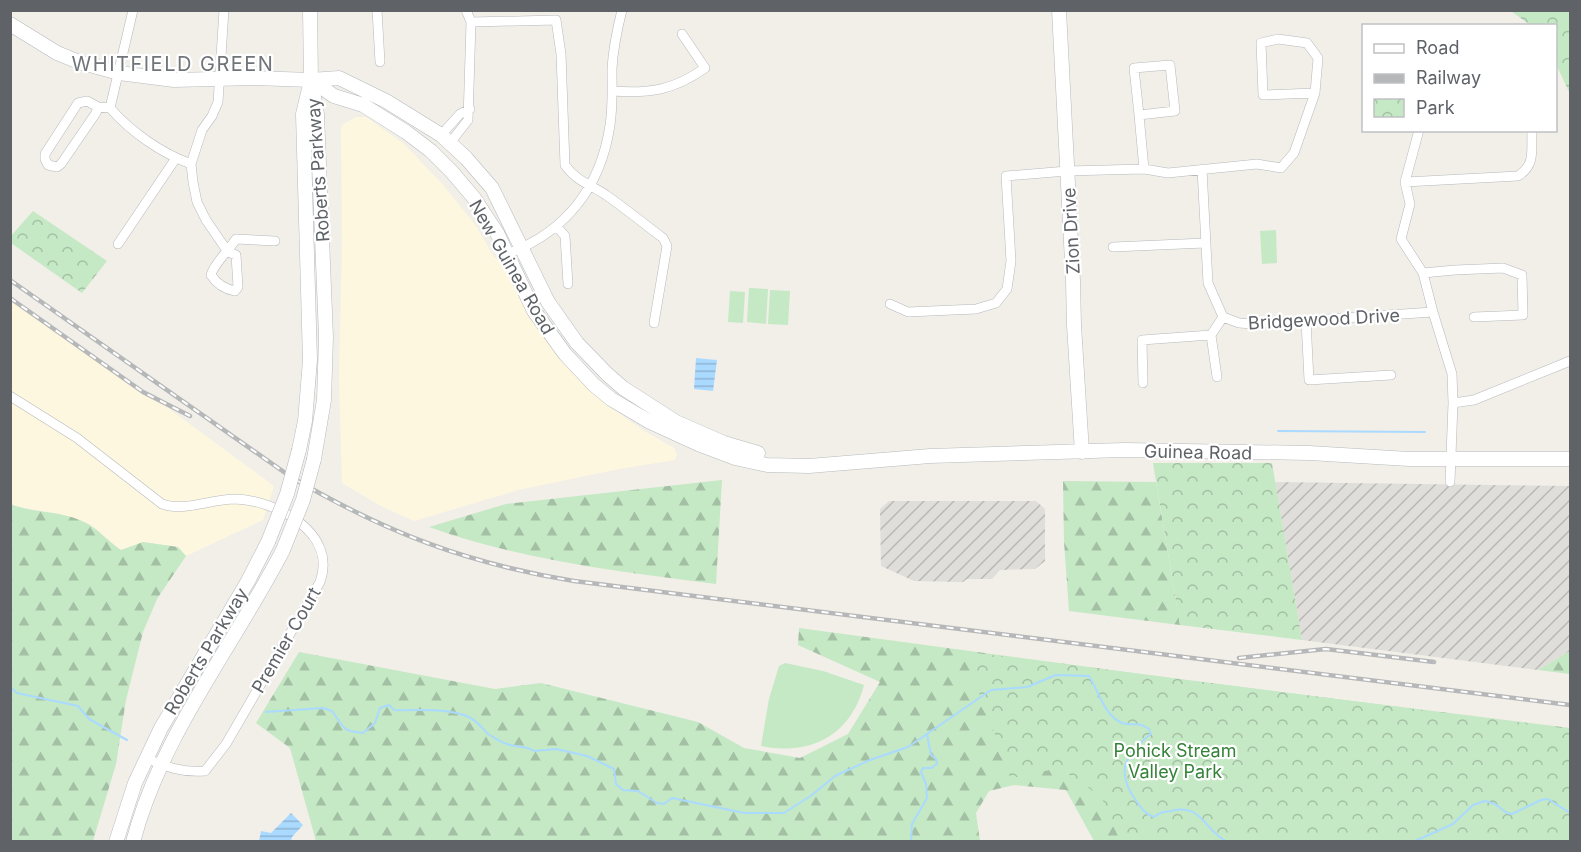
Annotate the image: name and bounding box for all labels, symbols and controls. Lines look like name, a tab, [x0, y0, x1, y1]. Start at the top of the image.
legend	[1362, 24, 1557, 132]
text: Road	[1416, 37, 1459, 58]
district label: WHITFIELD GREEN	[72, 52, 274, 76]
text: Railway	[1416, 67, 1481, 88]
street label: Roberts Parkway	[302, 97, 334, 243]
text: Park	[1416, 97, 1455, 118]
street label: Zion Drive	[1058, 187, 1084, 275]
street label: New Guinea Road	[465, 196, 559, 338]
street label: Bridgewood Drive	[1247, 305, 1401, 333]
street label: Guinea Road	[1144, 441, 1252, 463]
street label: Premier Court	[247, 583, 325, 697]
street label: Roberts Parkway	[160, 584, 252, 718]
park label: Pohick Stream Valley Park	[1114, 740, 1236, 782]

